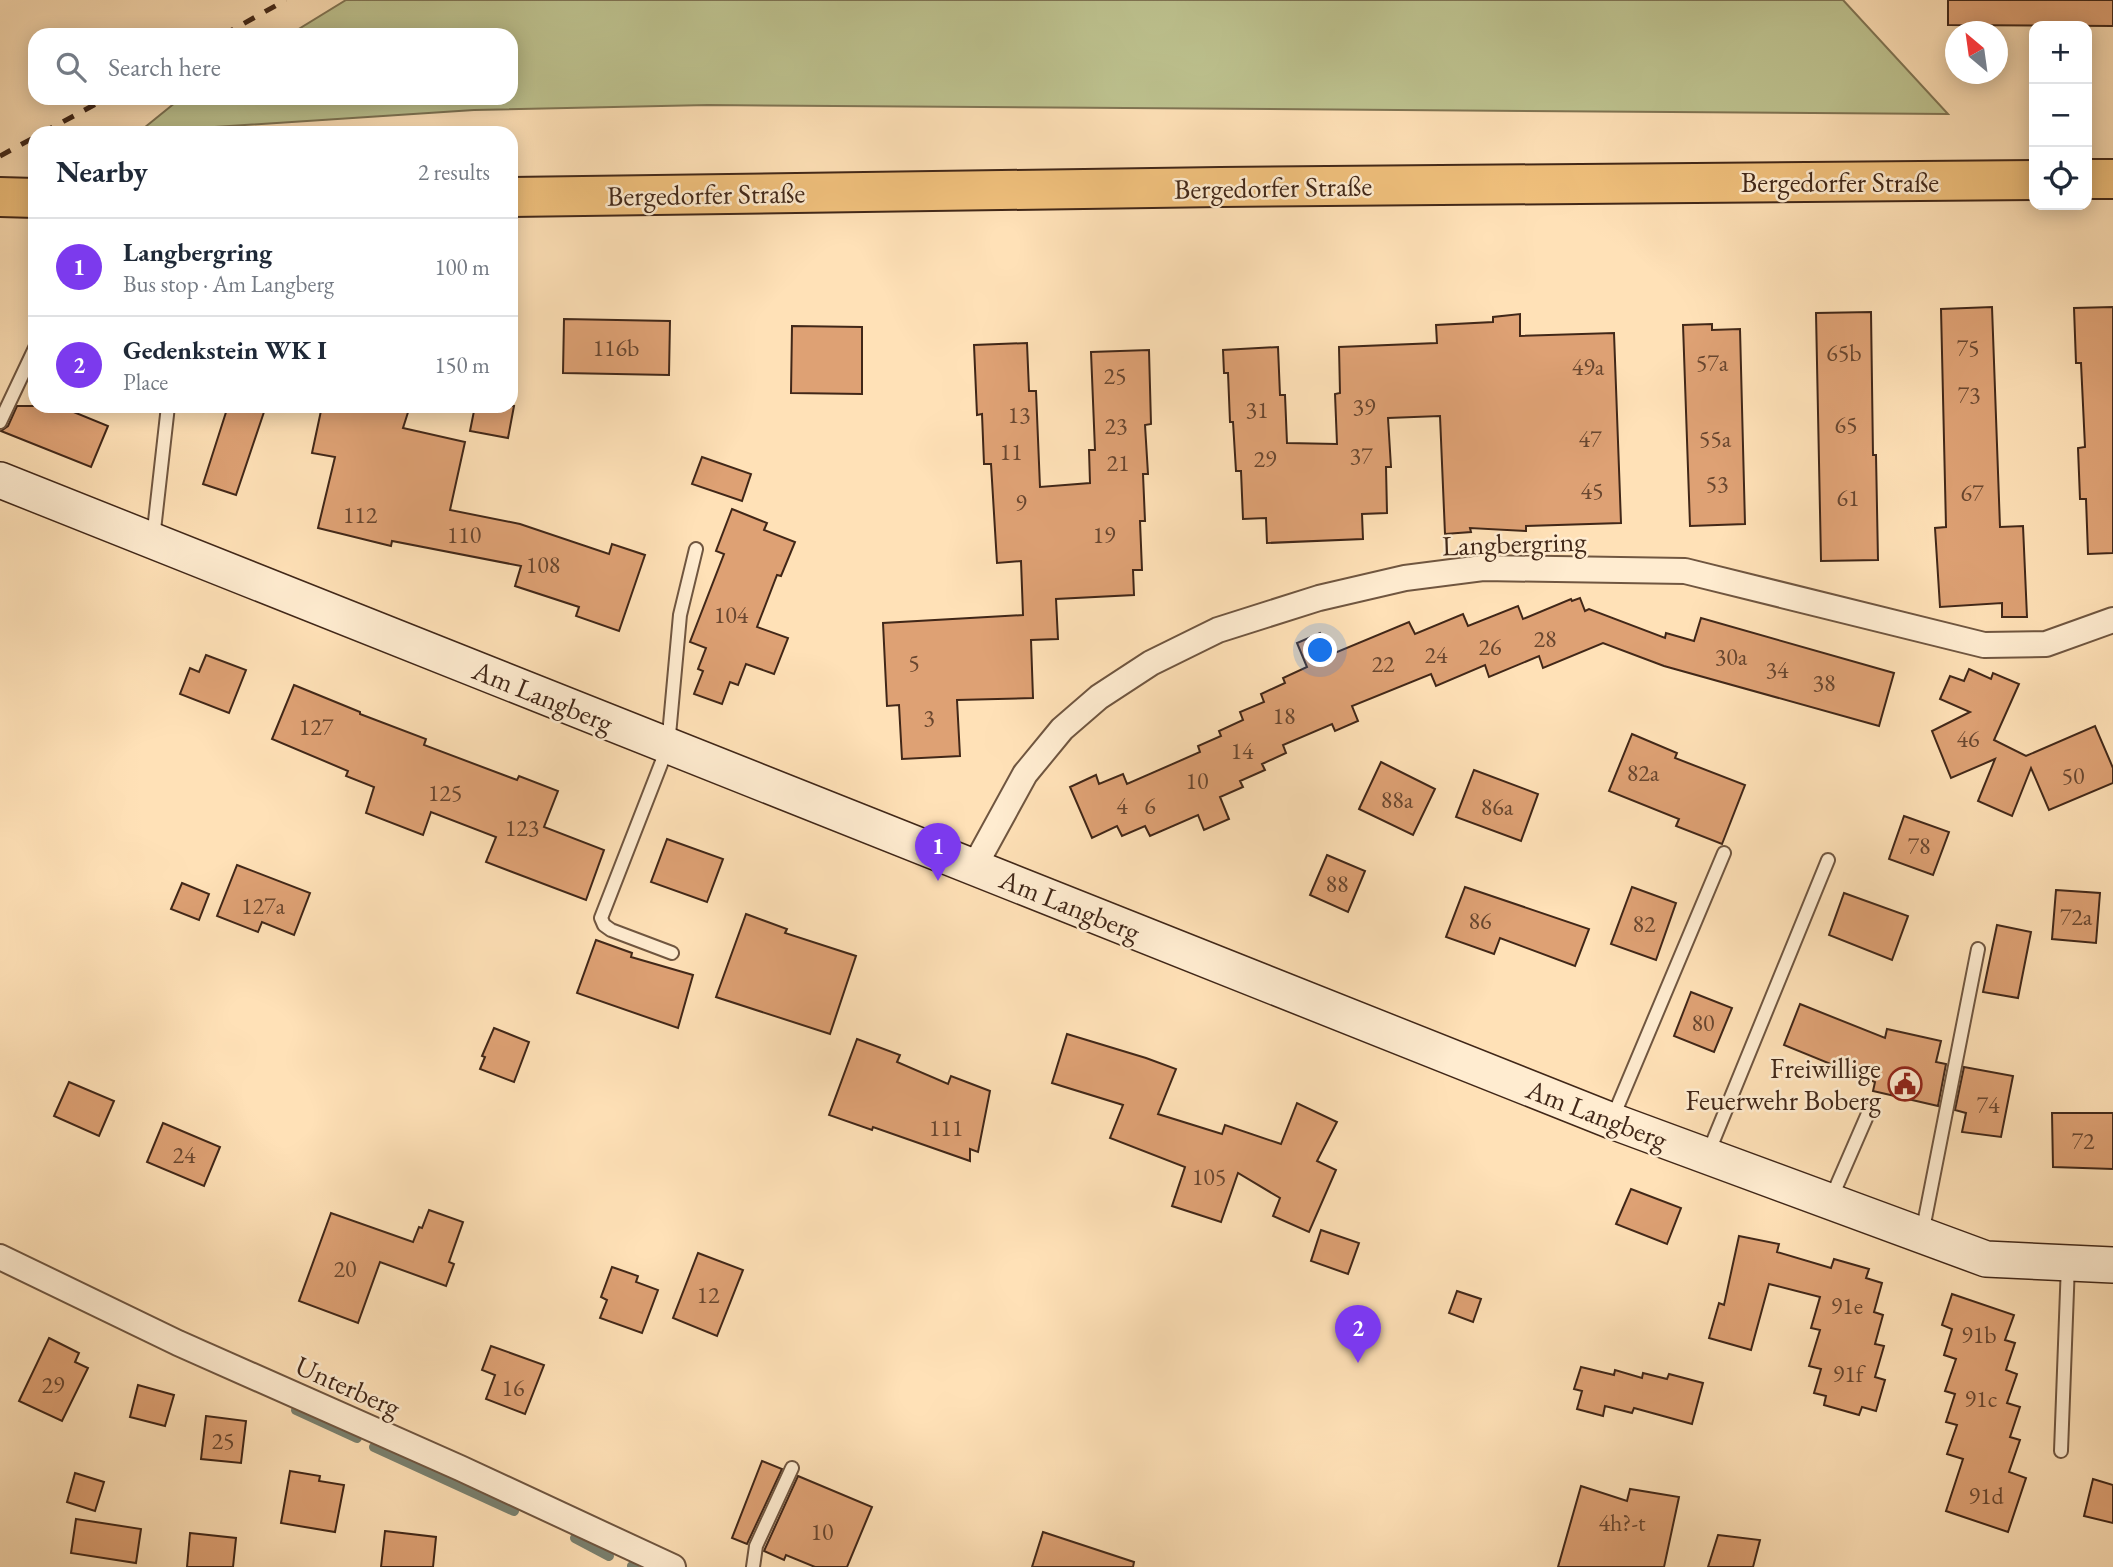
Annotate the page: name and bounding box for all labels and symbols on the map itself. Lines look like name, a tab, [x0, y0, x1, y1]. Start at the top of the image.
north arrow	[1945, 21, 2008, 84]
street label: Bergedorfer Straße	[1741, 164, 1939, 200]
street label: Bergedorfer Straße	[1174, 167, 1373, 207]
street label: Bergedorfer Straße	[607, 174, 806, 214]
house number: 116b	[593, 332, 639, 363]
house number: 75	[1956, 332, 1980, 363]
house number: 65b	[1826, 337, 1862, 368]
house number: 57a	[1696, 347, 1729, 378]
house number: 49a	[1572, 351, 1605, 382]
house number: 25	[1103, 360, 1127, 391]
house number: 73	[1957, 379, 1981, 410]
house number: 39	[1352, 391, 1376, 422]
house number: 31	[1245, 394, 1269, 425]
house number: 13	[1007, 399, 1031, 430]
house number: 65	[1834, 409, 1858, 440]
house number: 23	[1104, 410, 1128, 441]
house number: 47	[1578, 423, 1602, 454]
house number: 55a	[1699, 423, 1732, 454]
house number: 11	[999, 436, 1023, 467]
house number: 37	[1349, 440, 1373, 471]
house number: 29	[1253, 443, 1277, 474]
house number: 21	[1106, 447, 1130, 478]
house number: 53	[1705, 468, 1729, 499]
house number: 45	[1580, 475, 1604, 506]
house number: 67	[1960, 477, 1984, 508]
house number: 61	[1836, 482, 1860, 513]
house number: 9	[1015, 487, 1027, 518]
house number: 112	[343, 499, 378, 530]
house number: 110	[447, 519, 481, 550]
house number: 19	[1092, 519, 1116, 550]
street label: Langbergring	[1441, 522, 1588, 564]
house number: 108	[526, 549, 560, 580]
house number: 104	[714, 599, 749, 630]
house number: 28	[1533, 623, 1557, 654]
house number: 26	[1478, 631, 1502, 662]
your location	[1303, 633, 1337, 667]
house number: 24	[1424, 639, 1448, 670]
house number: 30a	[1715, 641, 1748, 672]
house number: 5	[908, 647, 920, 678]
house number: 22	[1371, 648, 1395, 679]
street label: Am Langberg	[467, 651, 619, 741]
house number: 34	[1765, 654, 1789, 685]
house number: 38	[1812, 667, 1836, 698]
house number: 18	[1272, 700, 1296, 731]
house number: 3	[923, 702, 935, 733]
house number: 127	[299, 711, 334, 742]
house number: 46	[1956, 723, 1980, 754]
house number: 14	[1230, 735, 1254, 766]
house number: 82a	[1627, 757, 1660, 788]
house number: 50	[2061, 760, 2085, 791]
house number: 10	[1185, 765, 1209, 796]
house number: 125	[428, 777, 462, 808]
house number: 88a	[1381, 784, 1414, 815]
house number: 4	[1116, 790, 1128, 821]
house number: 6	[1144, 790, 1156, 821]
house number: 86a	[1481, 791, 1514, 822]
house number: 123	[505, 812, 539, 843]
pin: 1	[915, 823, 961, 881]
house number: 78	[1907, 830, 1931, 861]
street label: Am Langberg	[994, 860, 1146, 950]
house number: 88	[1325, 868, 1349, 899]
house number: 127a	[241, 890, 285, 921]
house number: 72a	[2060, 901, 2093, 932]
house number: 86	[1468, 905, 1492, 936]
house number: 82	[1632, 908, 1656, 939]
house number: 80	[1691, 1007, 1715, 1038]
place label: Freiwillige Feuerwehr Boberg	[1686, 1050, 1882, 1118]
public building icon: Freiwillige Feuerwehr Boberg	[1886, 1065, 1924, 1103]
street label: Am Langberg	[1520, 1070, 1673, 1158]
house number: 74	[1976, 1089, 2000, 1120]
house number: 111	[929, 1112, 963, 1143]
house number: 72	[2071, 1125, 2095, 1156]
house number: 24	[172, 1139, 196, 1170]
house number: 105	[1192, 1161, 1226, 1192]
house number: 20	[333, 1253, 357, 1284]
house number: 12	[696, 1279, 720, 1310]
house number: 91e	[1831, 1290, 1863, 1321]
pin: 2	[1335, 1305, 1381, 1363]
house number: 91b	[1961, 1319, 1997, 1350]
street label: Unterberg	[290, 1347, 407, 1425]
house number: 91f	[1833, 1358, 1867, 1389]
house number: 29	[41, 1369, 65, 1400]
house number: 16	[501, 1372, 525, 1403]
house number: 91c	[1965, 1383, 1997, 1414]
house number: 25	[211, 1425, 235, 1456]
house number: 91d	[1968, 1480, 2004, 1511]
house number: 4h?-t	[1598, 1507, 1646, 1538]
house number: 10	[810, 1516, 834, 1547]

